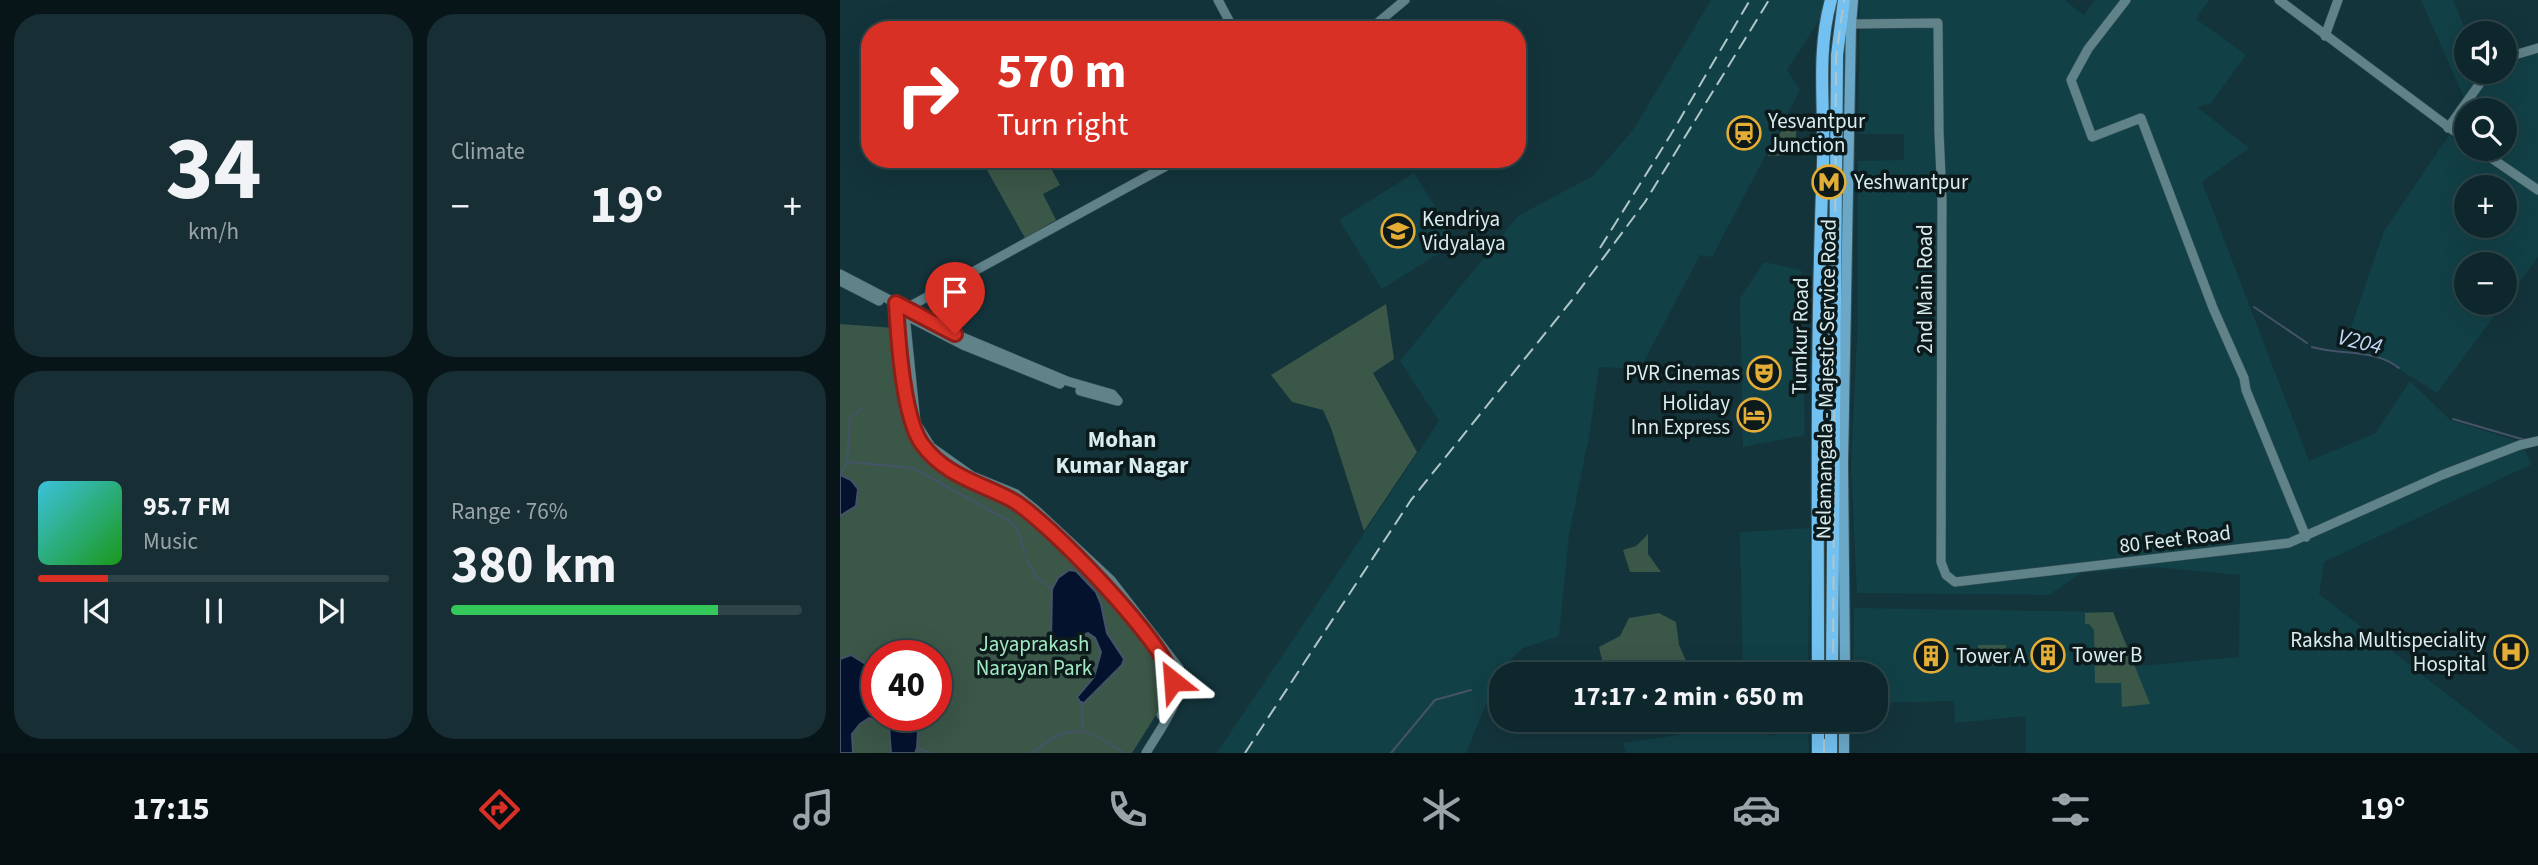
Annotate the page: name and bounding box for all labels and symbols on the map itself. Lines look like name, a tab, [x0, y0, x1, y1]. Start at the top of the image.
place label: Yesvantpur Junction	[1767, 106, 1866, 160]
station icon: Yesvantpur Junction	[1725, 114, 1763, 152]
metro station icon: Yeshwantpur	[1810, 163, 1848, 201]
place label: Yeshwantpur	[1853, 167, 1969, 197]
place label: Kendriya Vidyalaya	[1422, 204, 1506, 258]
school or university icon: Kendriya Vidyalaya	[1379, 212, 1417, 250]
street label: Nelamangala - Majestic Service Road	[1808, 219, 1844, 539]
street label: 2nd Main Road	[1910, 224, 1940, 354]
pin	[925, 262, 985, 334]
street label: Tumkur Road	[1784, 277, 1816, 395]
water label: V204	[2334, 320, 2385, 363]
theatre icon: PVR Cinemas	[1745, 354, 1783, 392]
place label: PVR Cinemas	[1625, 358, 1740, 388]
place label: Holiday Inn Express	[1631, 388, 1730, 442]
hotel icon: Holiday Inn Express	[1735, 396, 1773, 434]
district label: Mohan Kumar Nagar	[1055, 423, 1189, 482]
street label: 80 Feet Road	[2118, 517, 2232, 561]
place label: Raksha Multispeciality Hospital	[2290, 625, 2486, 679]
park label: Jayaprakash Narayan Park	[976, 629, 1093, 683]
hospital icon: Raksha Multispeciality Hospital	[2492, 633, 2530, 671]
building icon: Tower B	[2029, 636, 2067, 674]
building icon: Tower A	[1912, 637, 1950, 675]
speed limit sign: 40	[861, 640, 952, 731]
place label: Tower B	[2072, 640, 2142, 670]
place label: Tower A	[1956, 641, 2026, 671]
position arrow	[1136, 644, 1210, 718]

